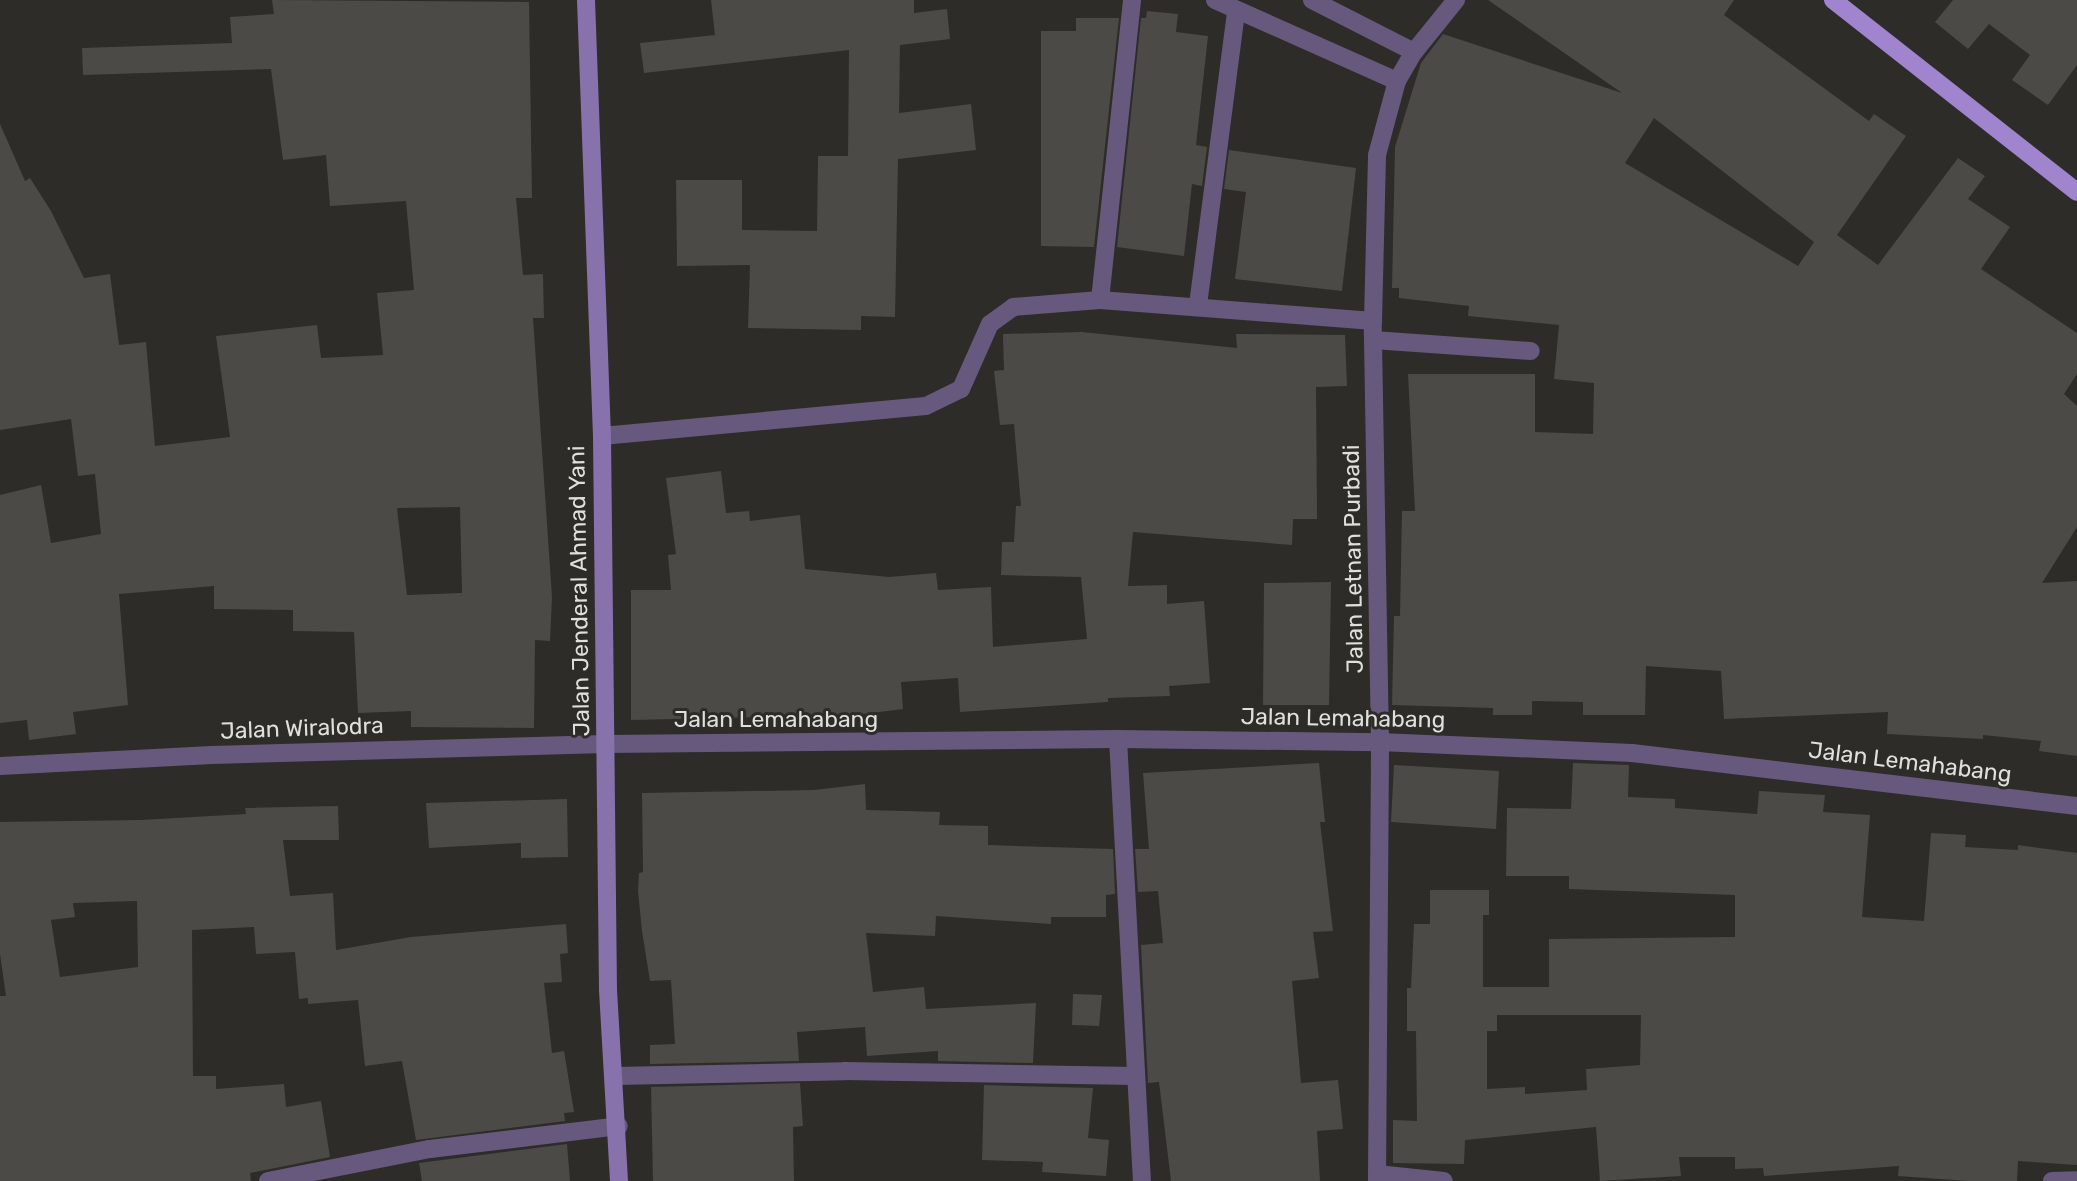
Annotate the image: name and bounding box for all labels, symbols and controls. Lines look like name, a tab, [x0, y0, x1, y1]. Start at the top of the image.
street label: Jalan Letnan Purbadi	[1337, 444, 1369, 674]
street label: Jalan Jenderal Ahmad Yani	[563, 445, 595, 737]
street label: Jalan Lemahabang	[1241, 702, 1445, 734]
street label: Jalan Lemahabang	[674, 705, 878, 733]
street label: Jalan Wiralodra	[220, 711, 384, 745]
street label: Jalan Lemahabang	[1807, 736, 2013, 788]

